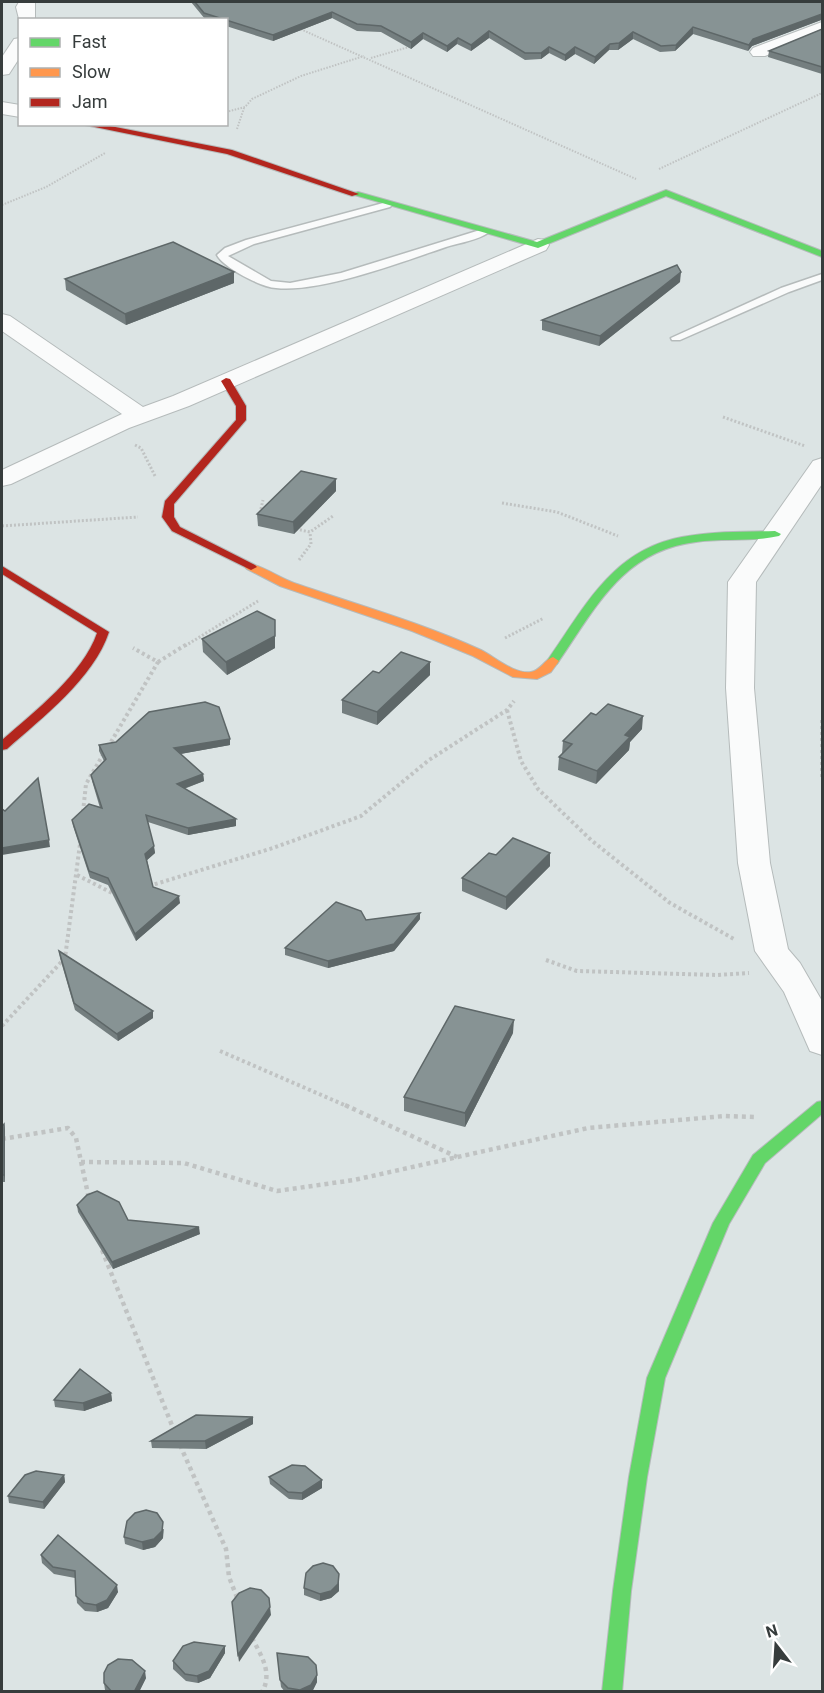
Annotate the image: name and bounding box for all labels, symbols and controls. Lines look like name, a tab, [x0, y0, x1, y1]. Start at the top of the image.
legend	[18, 18, 228, 126]
text: Fast	[72, 31, 107, 52]
text: Slow	[72, 61, 111, 82]
text: Jam	[72, 91, 108, 112]
north arrow	[746, 1615, 806, 1675]
text: N	[764, 1620, 780, 1642]

